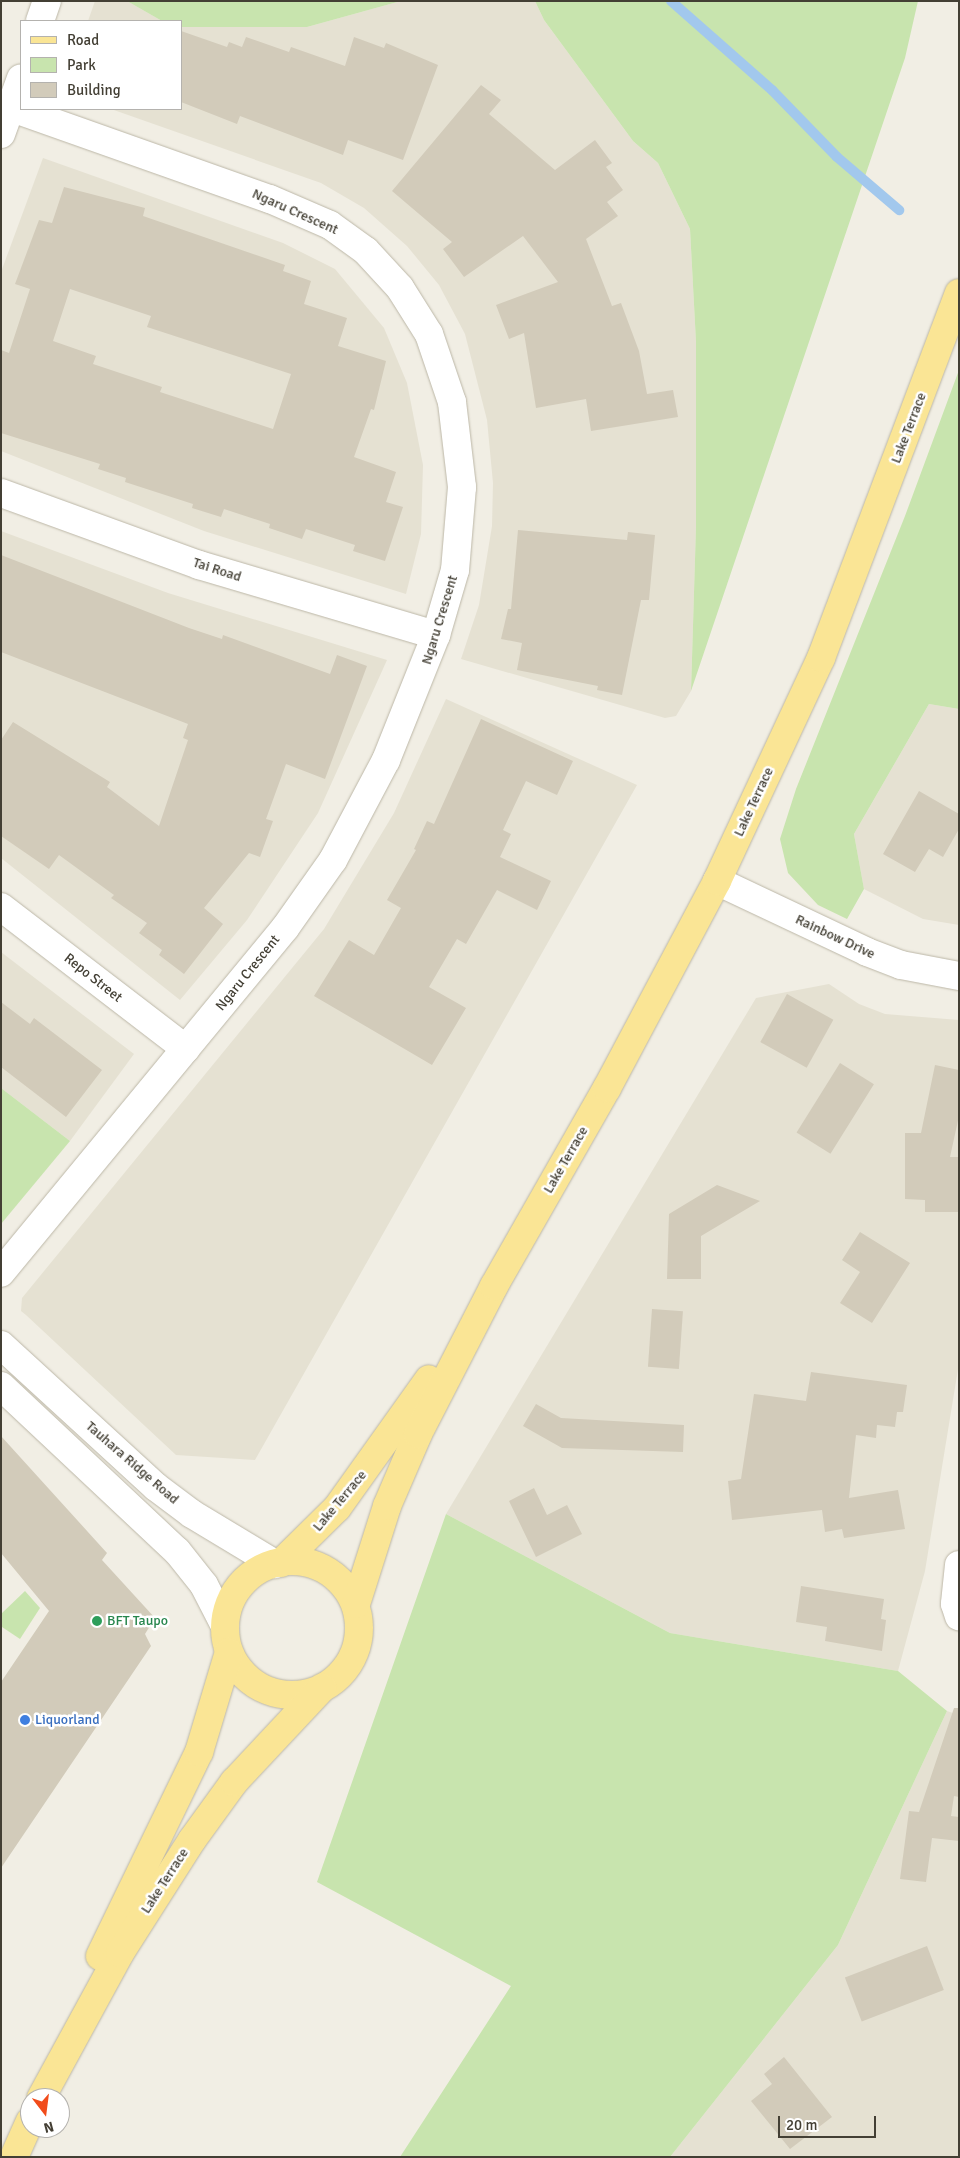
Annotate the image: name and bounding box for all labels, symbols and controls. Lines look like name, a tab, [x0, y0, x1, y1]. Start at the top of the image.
legend	[20, 20, 182, 110]
text: Road	[67, 31, 99, 49]
text: Park	[67, 56, 96, 74]
text: Building	[67, 81, 121, 99]
street label: Ngaru Crescent	[249, 186, 341, 238]
street label: Lake Terrace	[888, 390, 930, 466]
street label: Tai Road	[191, 554, 243, 586]
street label: Ngaru Crescent	[418, 573, 462, 667]
street label: Lake Terrace	[731, 765, 777, 839]
street label: Rainbow Drive	[793, 911, 877, 963]
street label: Ngaru Crescent	[212, 932, 284, 1014]
street label: Repo Street	[60, 950, 126, 1006]
street label: Lake Terrace	[540, 1123, 592, 1197]
street label: Tauhara Ridge Road	[82, 1418, 182, 1508]
street label: Lake Terrace	[310, 1467, 370, 1535]
place label: BFT Taupo	[107, 1613, 168, 1629]
marker: BFT Taupo	[91, 1615, 103, 1627]
place label: Liquorland	[35, 1712, 100, 1728]
marker: Liquorland	[19, 1714, 31, 1726]
street label: Lake Terrace	[138, 1845, 192, 1917]
north arrow	[20, 2088, 70, 2138]
scale bar	[780, 2106, 878, 2138]
text: 20 m	[786, 2116, 817, 2134]
text: N	[42, 2118, 56, 2136]

